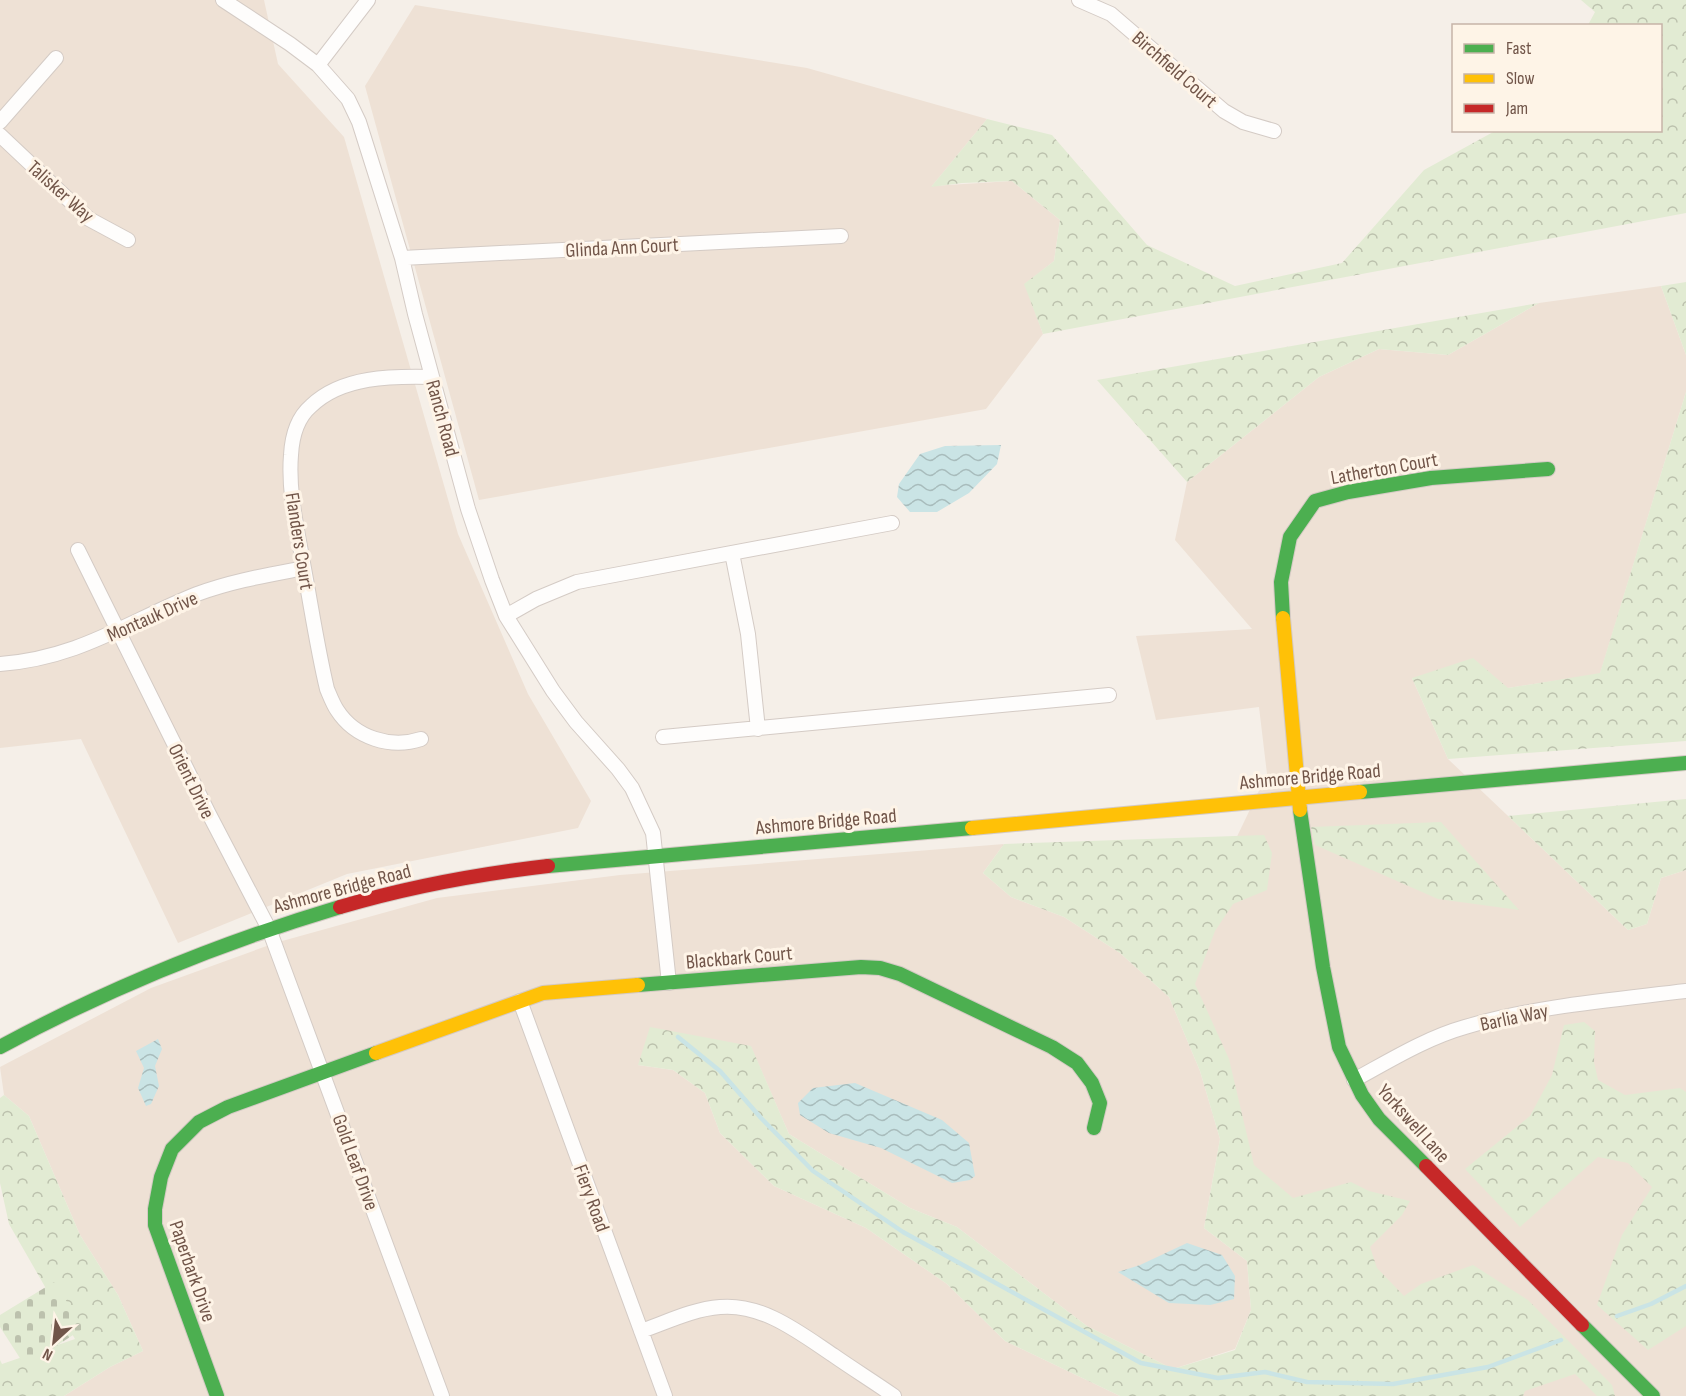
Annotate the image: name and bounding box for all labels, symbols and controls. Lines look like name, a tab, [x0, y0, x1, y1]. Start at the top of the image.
legend	[1452, 24, 1662, 132]
street label: Birchfield Court	[1127, 26, 1222, 113]
text: Fast	[1506, 38, 1532, 59]
text: Slow	[1506, 68, 1535, 89]
text: Jam	[1505, 98, 1528, 119]
street label: Talisker Way	[22, 156, 99, 228]
street label: Glinda Ann Court	[565, 233, 679, 263]
street label: Ranch Road	[420, 377, 464, 459]
street label: Latherton Court	[1329, 448, 1439, 490]
street label: Flanders Court	[279, 491, 319, 591]
street label: Montauk Drive	[103, 586, 201, 648]
street label: Orient Drive	[163, 740, 219, 823]
street label: Ashmore Bridge Road	[1238, 759, 1382, 795]
street label: Ashmore Bridge Road	[754, 804, 898, 840]
street label: Ashmore Bridge Road	[270, 859, 414, 919]
street label: Blackbark Court	[685, 941, 793, 975]
street label: Barlia Way	[1478, 999, 1551, 1037]
street label: Yorkswell Lane	[1372, 1079, 1455, 1168]
street label: Gold Leaf Drive	[327, 1111, 384, 1214]
street label: Fiery Road	[568, 1161, 614, 1235]
street label: Paperbark Drive	[164, 1218, 221, 1325]
north arrow	[24, 1312, 84, 1372]
text: N	[40, 1344, 56, 1364]

